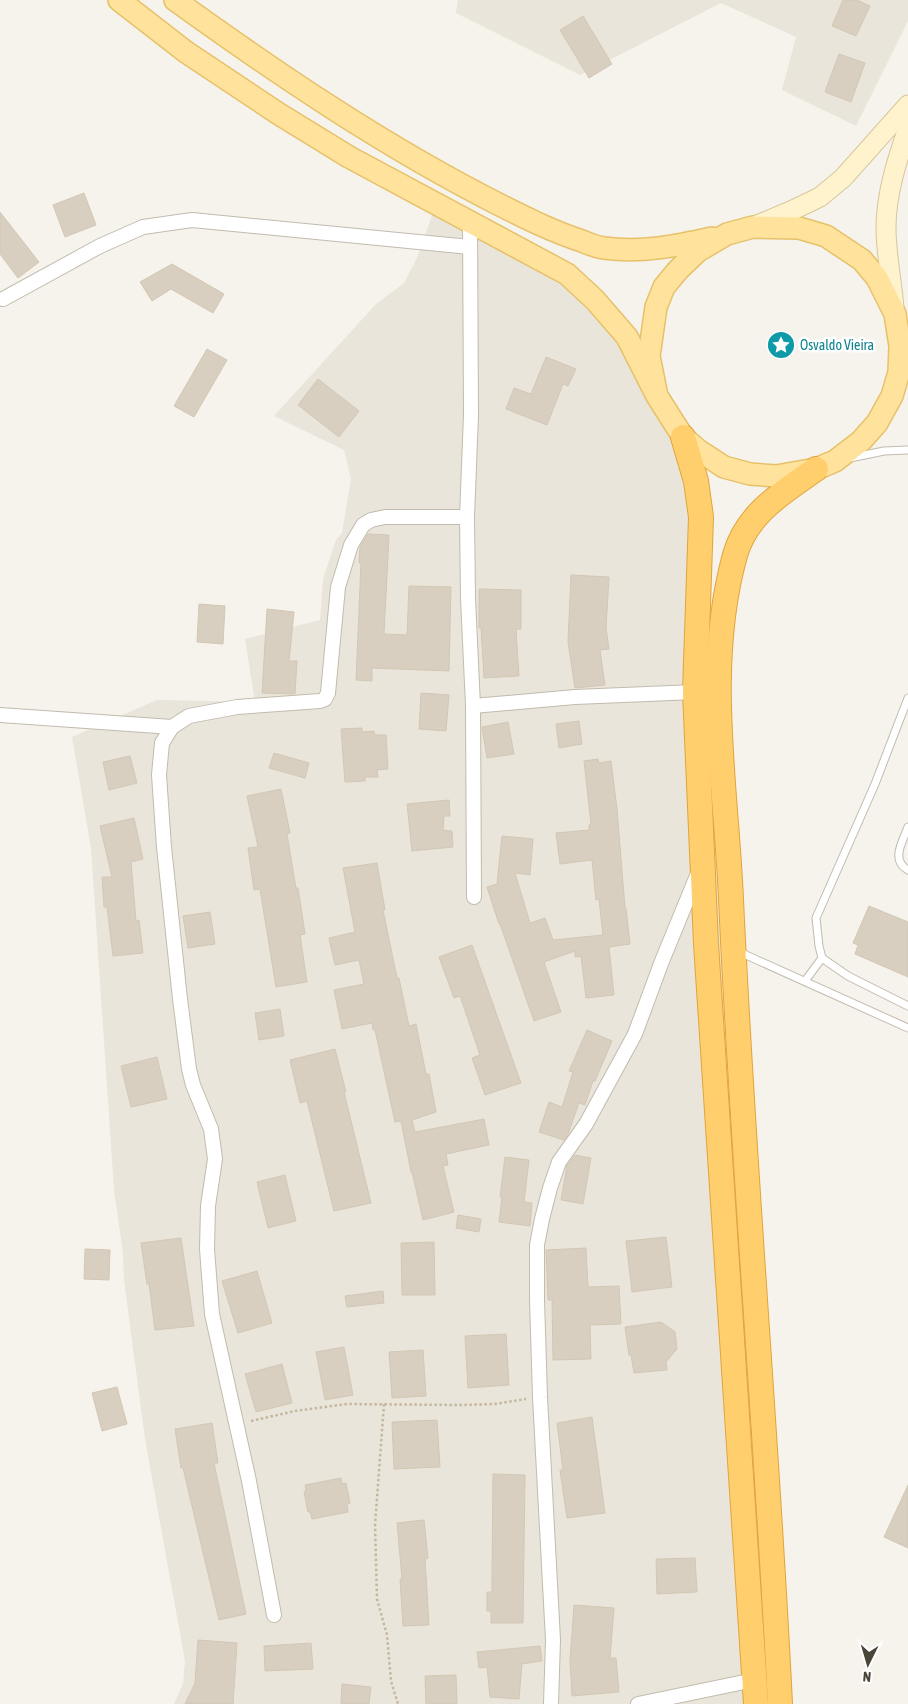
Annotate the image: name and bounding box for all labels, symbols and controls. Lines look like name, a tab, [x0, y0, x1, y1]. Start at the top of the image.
place icon: Osvaldo Vieira	[766, 330, 796, 360]
place label: Osvaldo Vieira	[800, 337, 874, 353]
north arrow	[843, 1639, 893, 1689]
text: N	[862, 1669, 872, 1685]

